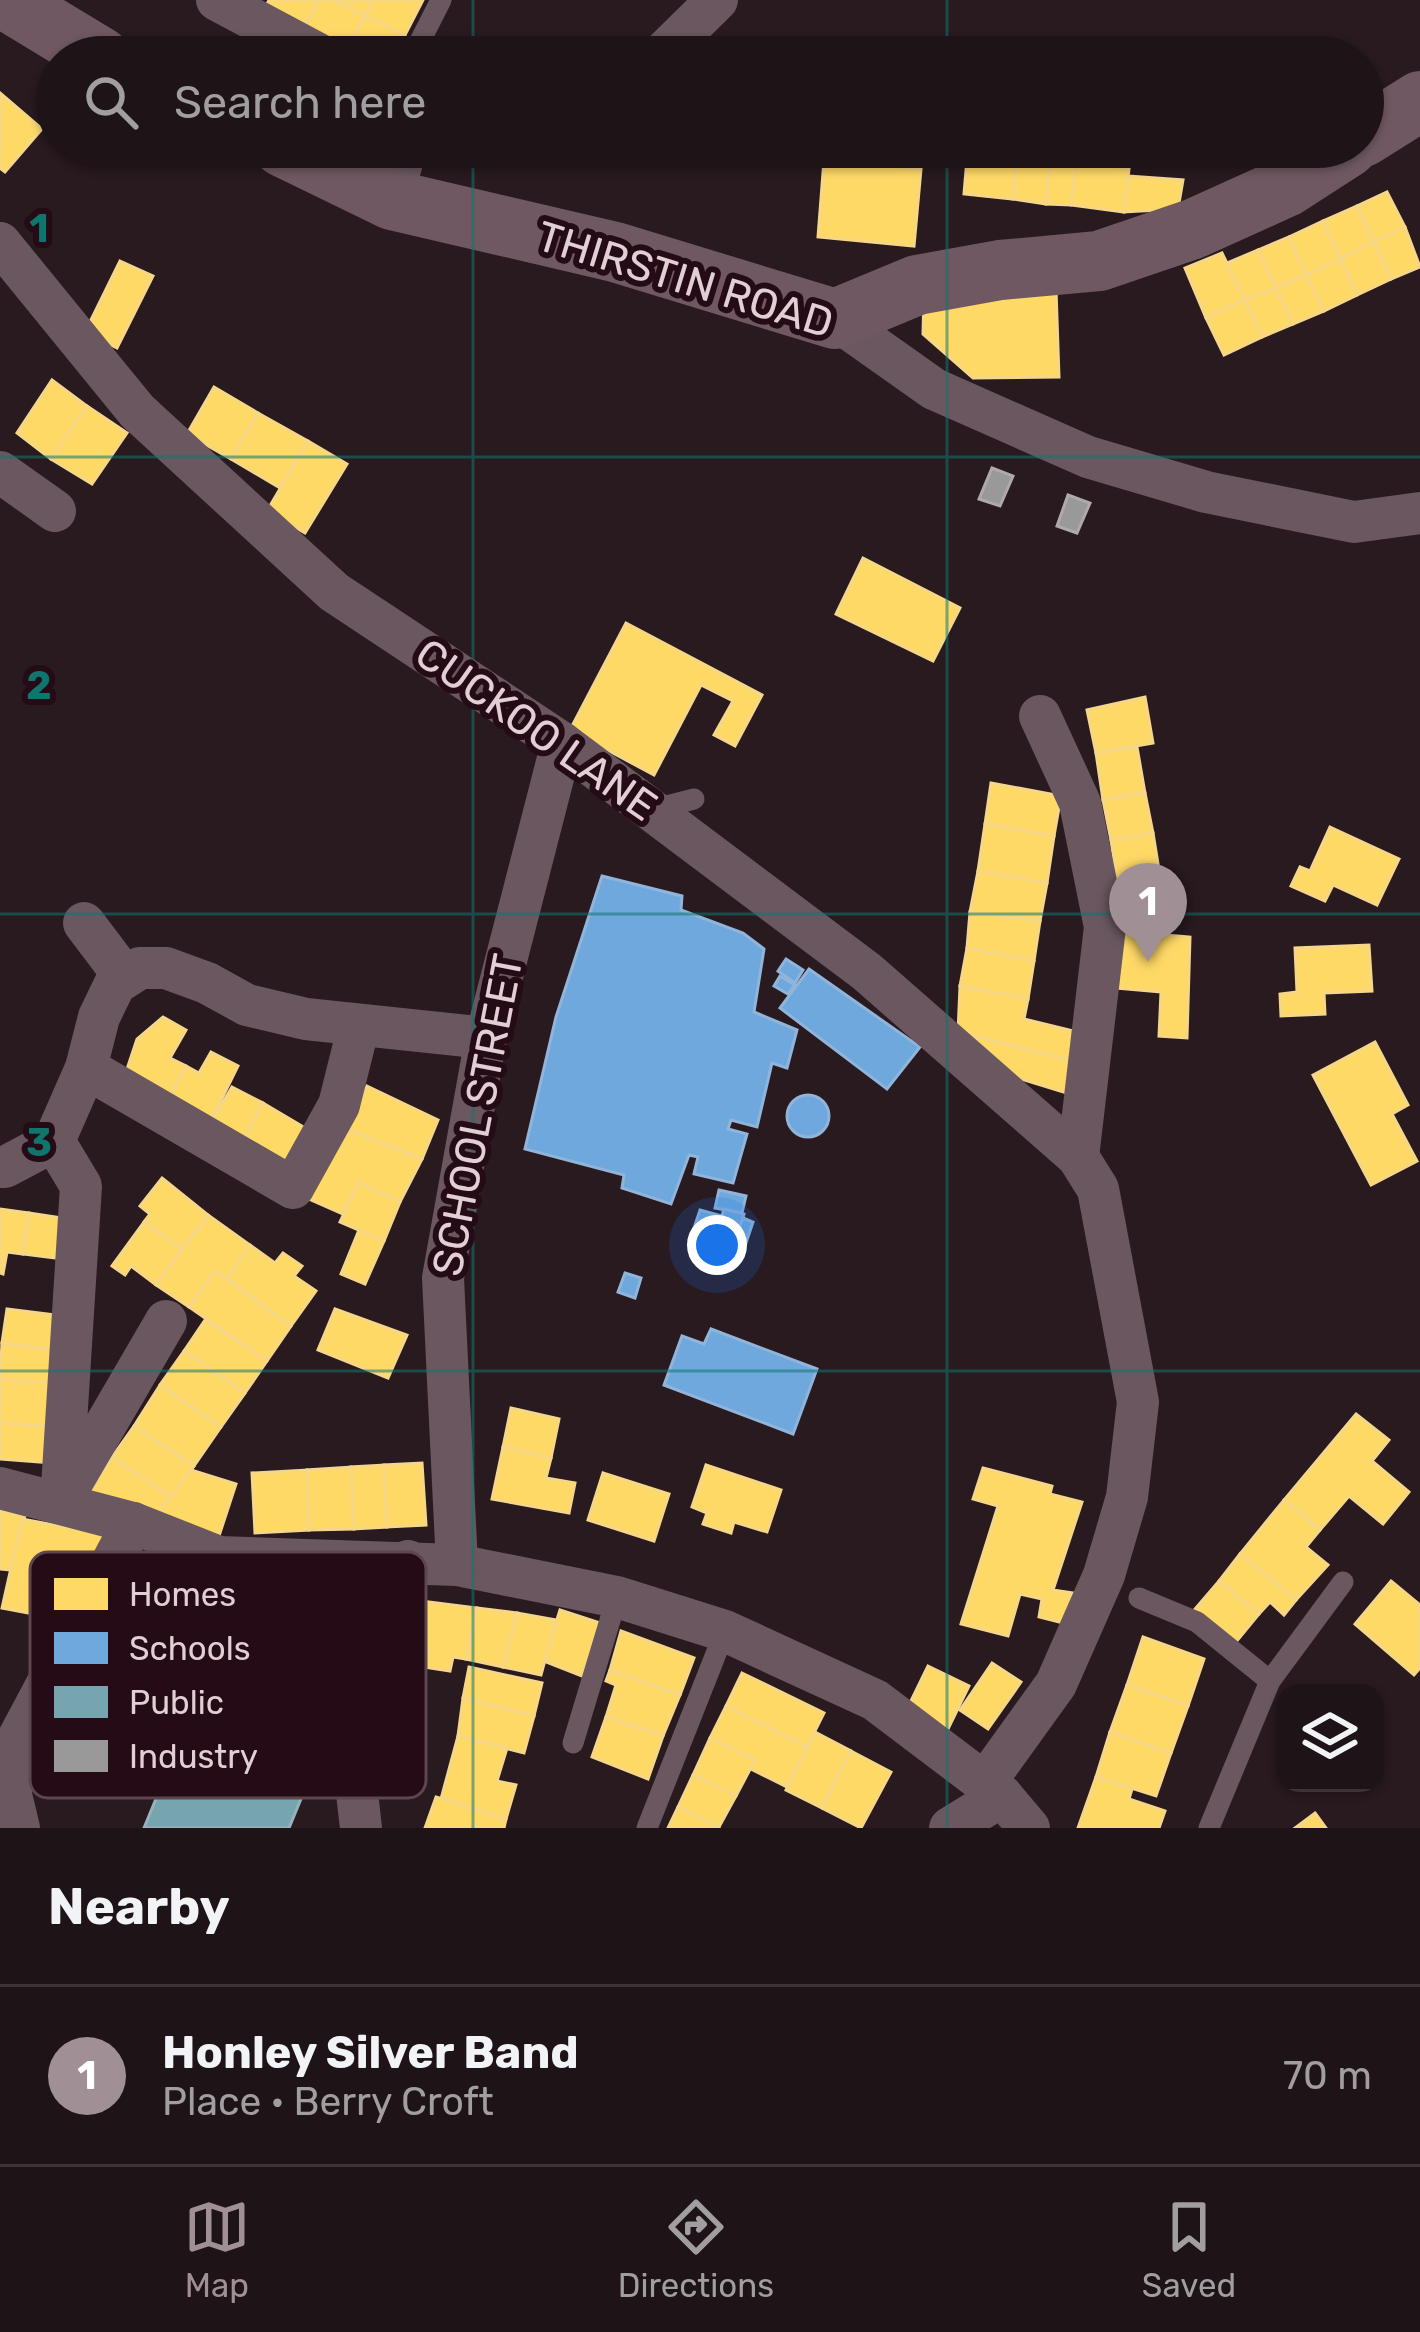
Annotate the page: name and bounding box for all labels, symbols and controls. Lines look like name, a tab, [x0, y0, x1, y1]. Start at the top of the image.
search box	[36, 36, 1384, 168]
icon: search	[78, 69, 144, 135]
text: Search here	[174, 76, 426, 129]
text: 1	[29, 206, 49, 252]
street label: THIRSTIN ROAD	[531, 211, 839, 349]
street label: CUCKOO LANE	[406, 628, 666, 832]
text: 2	[26, 663, 52, 709]
pin: 1	[1109, 863, 1187, 962]
street label: SCHOOL STREET	[422, 950, 534, 1280]
text: 3	[26, 1120, 52, 1166]
your location	[687, 1215, 747, 1275]
legend	[30, 1552, 426, 1798]
text: Homes	[129, 1575, 236, 1614]
text: Schools	[129, 1629, 251, 1668]
text: Public	[129, 1683, 224, 1722]
map controls	[1276, 1684, 1384, 1792]
button: layers	[1276, 1684, 1384, 1792]
text: Industry	[129, 1737, 258, 1776]
text: Nearby	[48, 1876, 230, 1937]
text: Honley Silver Band	[162, 2026, 579, 2079]
text: 1	[77, 2053, 97, 2099]
text: 70 m	[1283, 2053, 1372, 2099]
text: Place · Berry Croft	[162, 2079, 494, 2125]
tab: Map	[184, 2194, 250, 2305]
tab: Directions	[618, 2194, 774, 2305]
tab: Saved	[1142, 2194, 1236, 2305]

